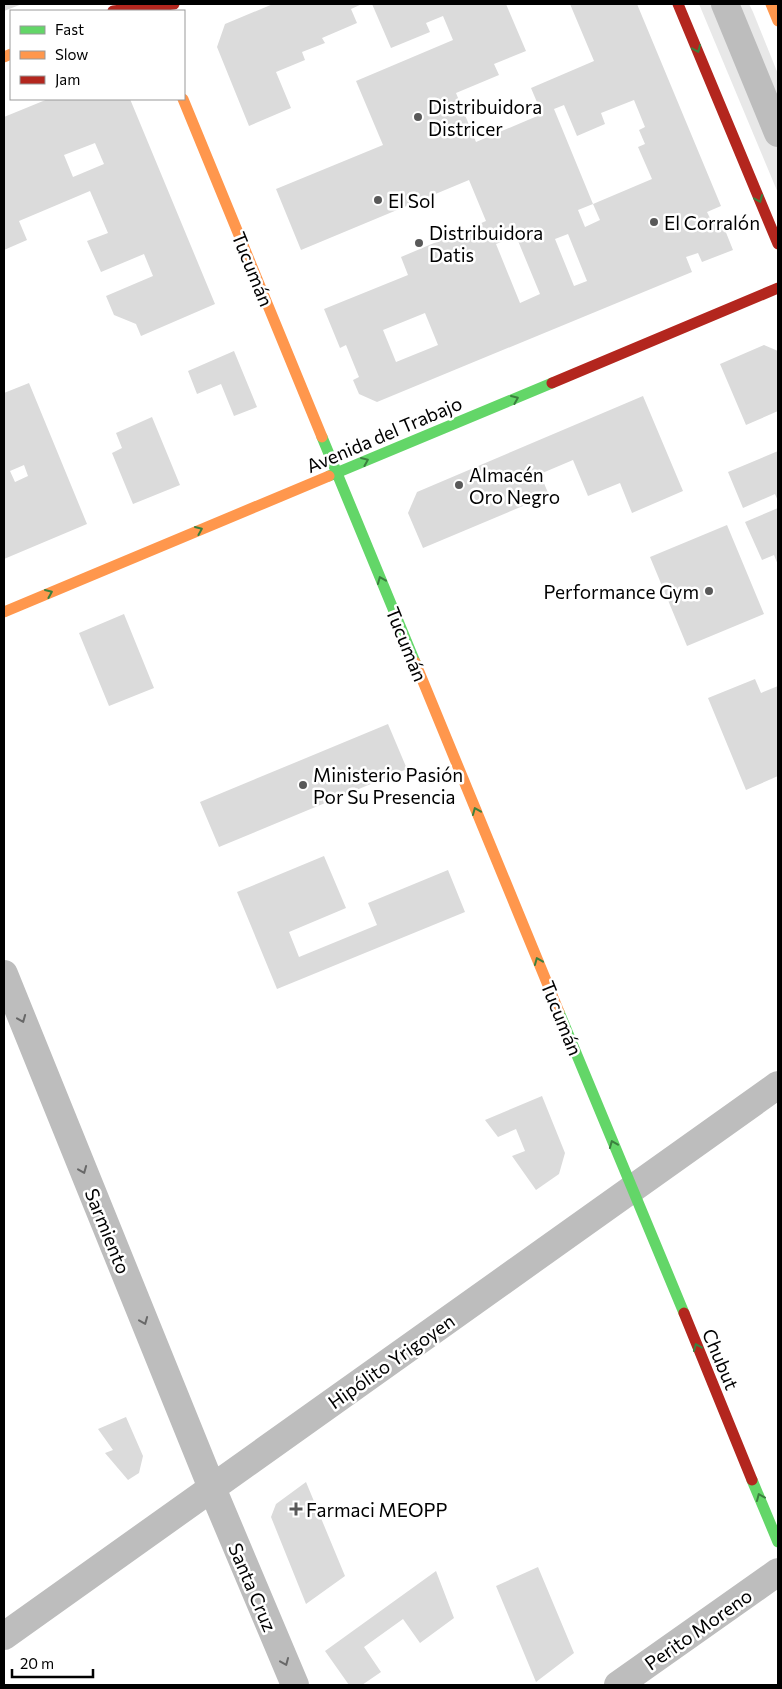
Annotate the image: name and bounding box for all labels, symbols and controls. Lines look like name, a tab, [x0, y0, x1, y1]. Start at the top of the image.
legend	[10, 10, 185, 100]
text: Fast	[55, 20, 84, 38]
one-way arrow	[690, 44, 701, 53]
text: Slow	[55, 45, 88, 63]
text: Jam	[55, 70, 80, 88]
place label: Distribuidora Districer	[428, 95, 542, 140]
marker: Distribuidora Districer	[412, 111, 424, 123]
place label: El Sol	[388, 189, 435, 212]
marker: El Sol	[372, 194, 384, 206]
one-way arrow	[753, 194, 764, 203]
place label: El Corralón	[664, 211, 760, 234]
marker: El Corralón	[648, 216, 660, 228]
place label: Distribuidora Datis	[429, 221, 543, 266]
street label: Tucumán	[228, 228, 278, 310]
marker: Distribuidora Datis	[413, 237, 425, 249]
street label: Avenida del Trabajo	[303, 391, 465, 477]
one-way arrow	[510, 394, 519, 405]
one-way arrow	[360, 457, 369, 468]
place label: Almacén Oro Negro	[469, 463, 560, 508]
marker: Almacén Oro Negro	[453, 479, 465, 491]
one-way arrow	[194, 526, 203, 537]
one-way arrow	[377, 576, 387, 585]
place label: Performance Gym	[543, 580, 699, 603]
marker: Performance Gym	[703, 585, 715, 597]
one-way arrow	[44, 589, 53, 599]
street label: Tucumán	[382, 603, 432, 685]
place label: Ministerio Pasión Por Su Presencia	[313, 763, 463, 808]
marker: Ministerio Pasión Por Su Presencia	[297, 779, 309, 791]
one-way arrow	[472, 807, 483, 816]
one-way arrow	[534, 957, 544, 966]
street label: Tucumán	[537, 977, 587, 1059]
one-way arrow	[16, 1015, 26, 1023]
one-way arrow	[609, 1140, 620, 1149]
one-way arrow	[77, 1165, 87, 1174]
street label: Sarmiento	[80, 1185, 136, 1277]
street label: Hipólito Yrigoyen	[323, 1309, 459, 1413]
one-way arrow	[138, 1316, 149, 1325]
street label: Chubut	[698, 1325, 744, 1393]
one-way arrow	[693, 1343, 704, 1352]
one-way arrow	[755, 1493, 766, 1502]
place label: Farmaci MEOPP	[306, 1498, 447, 1521]
marker: Farmaci MEOPP	[290, 1503, 302, 1515]
street label: Santa Cruz	[224, 1539, 282, 1635]
street label: Perito Moreno	[640, 1584, 756, 1674]
scale bar	[12, 1646, 94, 1678]
text: 20 m	[20, 1654, 54, 1672]
one-way arrow	[279, 1657, 289, 1666]

